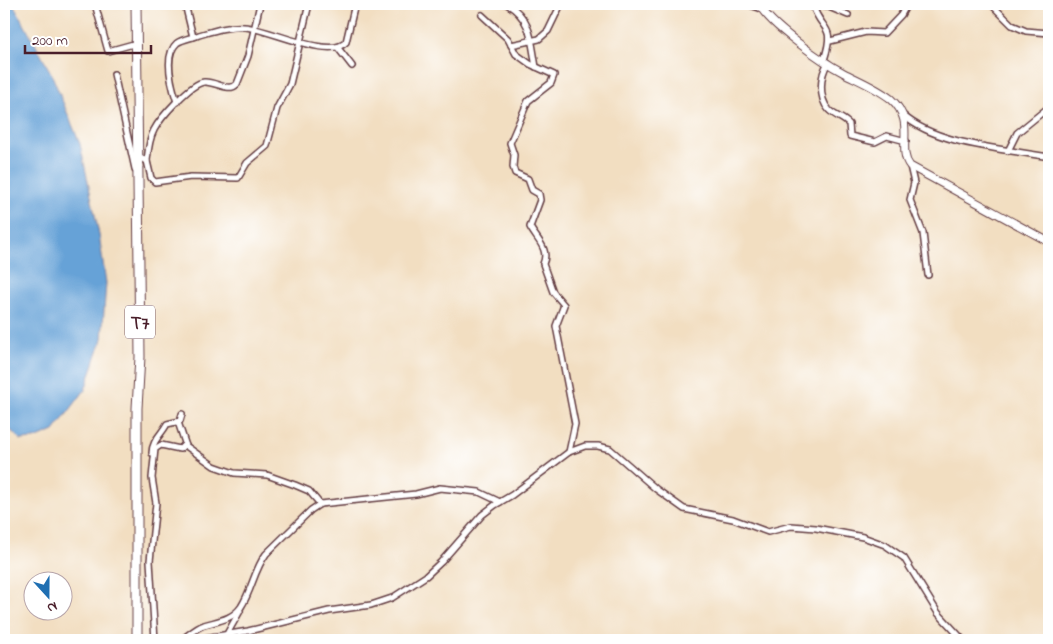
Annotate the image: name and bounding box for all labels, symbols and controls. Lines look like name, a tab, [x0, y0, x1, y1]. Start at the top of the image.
scale bar	[25, 22, 151, 54]
text: 200 m	[32, 30, 68, 52]
road number: T7	[125, 306, 155, 338]
north arrow	[22, 572, 72, 622]
text: N	[44, 595, 60, 618]

